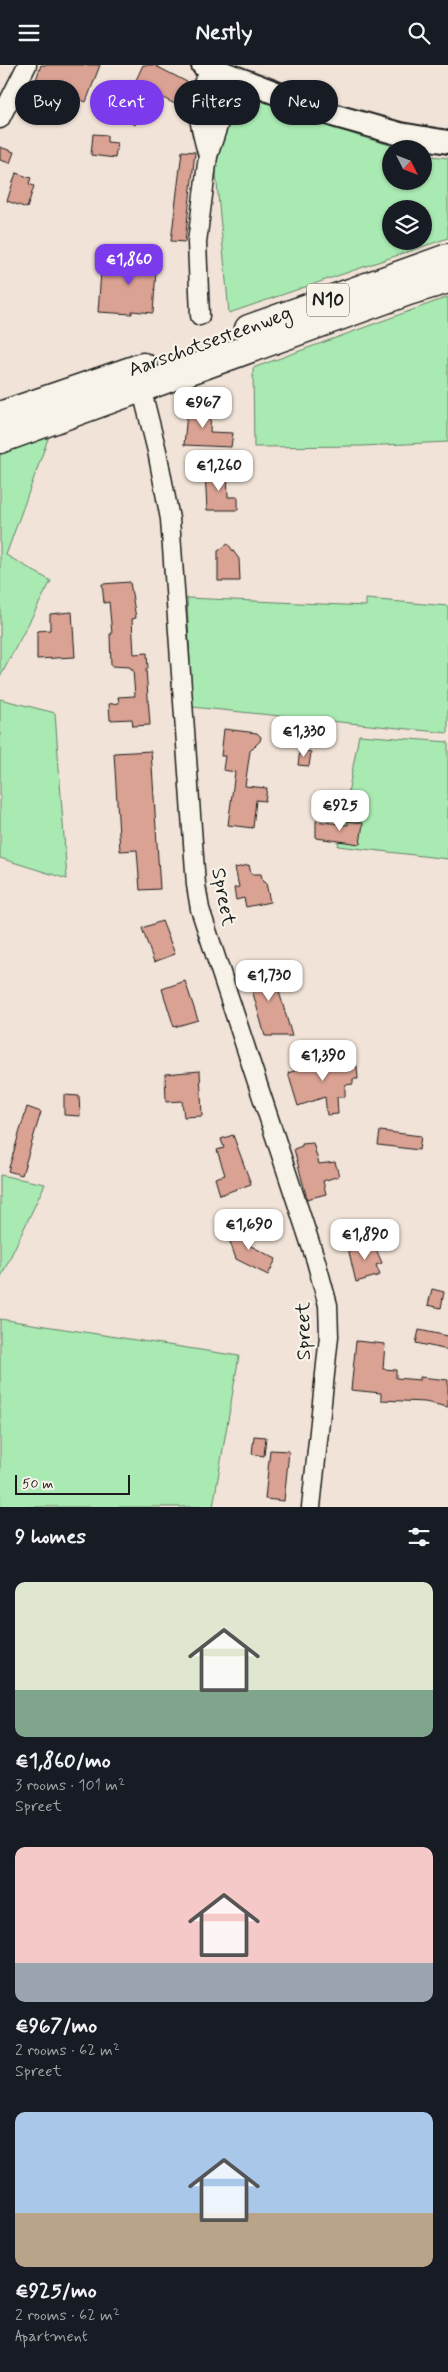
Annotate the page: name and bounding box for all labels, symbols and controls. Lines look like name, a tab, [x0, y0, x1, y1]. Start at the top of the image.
icon: menu	[15, 19, 43, 47]
text: Nestly	[196, 19, 252, 47]
icon: search	[405, 19, 433, 47]
chip: Buy	[15, 80, 80, 125]
chip: Rent	[90, 80, 164, 125]
chip: Filters	[174, 80, 260, 125]
chip: New	[270, 80, 338, 125]
north arrow	[382, 140, 432, 190]
map controls	[382, 140, 432, 250]
button: layers	[382, 200, 432, 250]
pin: €1,860	[88, 243, 170, 286]
text: €1,860	[106, 249, 152, 270]
road number: N10	[307, 283, 349, 317]
street label: Aarschotsesteenweg	[125, 300, 296, 385]
pin: €967	[173, 387, 233, 429]
text: €967	[185, 392, 221, 413]
pin: €1,260	[178, 449, 260, 492]
text: €1,260	[196, 455, 242, 476]
pin: €1,330	[263, 715, 345, 758]
text: €1,330	[282, 721, 326, 742]
pin: €925	[310, 789, 370, 832]
text: €925	[322, 795, 358, 816]
street label: Spreet	[204, 866, 242, 929]
pin: €1,730	[228, 959, 310, 1002]
text: €1,730	[247, 965, 291, 986]
pin: €1,390	[282, 1039, 364, 1082]
text: €1,390	[300, 1045, 346, 1066]
pin: €1,690	[208, 1209, 290, 1251]
text: €1,690	[225, 1214, 273, 1235]
pin: €1,890	[324, 1219, 406, 1261]
text: €1,890	[341, 1224, 389, 1245]
street label: Spreet	[290, 1301, 318, 1361]
scale bar	[15, 1472, 130, 1495]
text: 50 m	[22, 1475, 53, 1493]
text: 9 homes	[15, 1523, 86, 1551]
icon: filters	[405, 1523, 433, 1551]
icon: home	[179, 1615, 269, 1705]
text: €1,860/mo	[15, 1747, 111, 1775]
text: 3 rooms · 101 m²	[15, 1775, 125, 1796]
text: Spreet	[15, 1796, 62, 1817]
icon: home	[179, 1880, 269, 1970]
text: €967/mo	[15, 2012, 97, 2040]
text: 2 rooms · 62 m²	[15, 2040, 120, 2061]
text: Spreet	[15, 2061, 62, 2082]
icon: home	[179, 2145, 269, 2235]
text: €925/mo	[15, 2277, 97, 2305]
text: 2 rooms · 62 m²	[15, 2305, 120, 2326]
text: Apartment	[15, 2326, 88, 2347]

